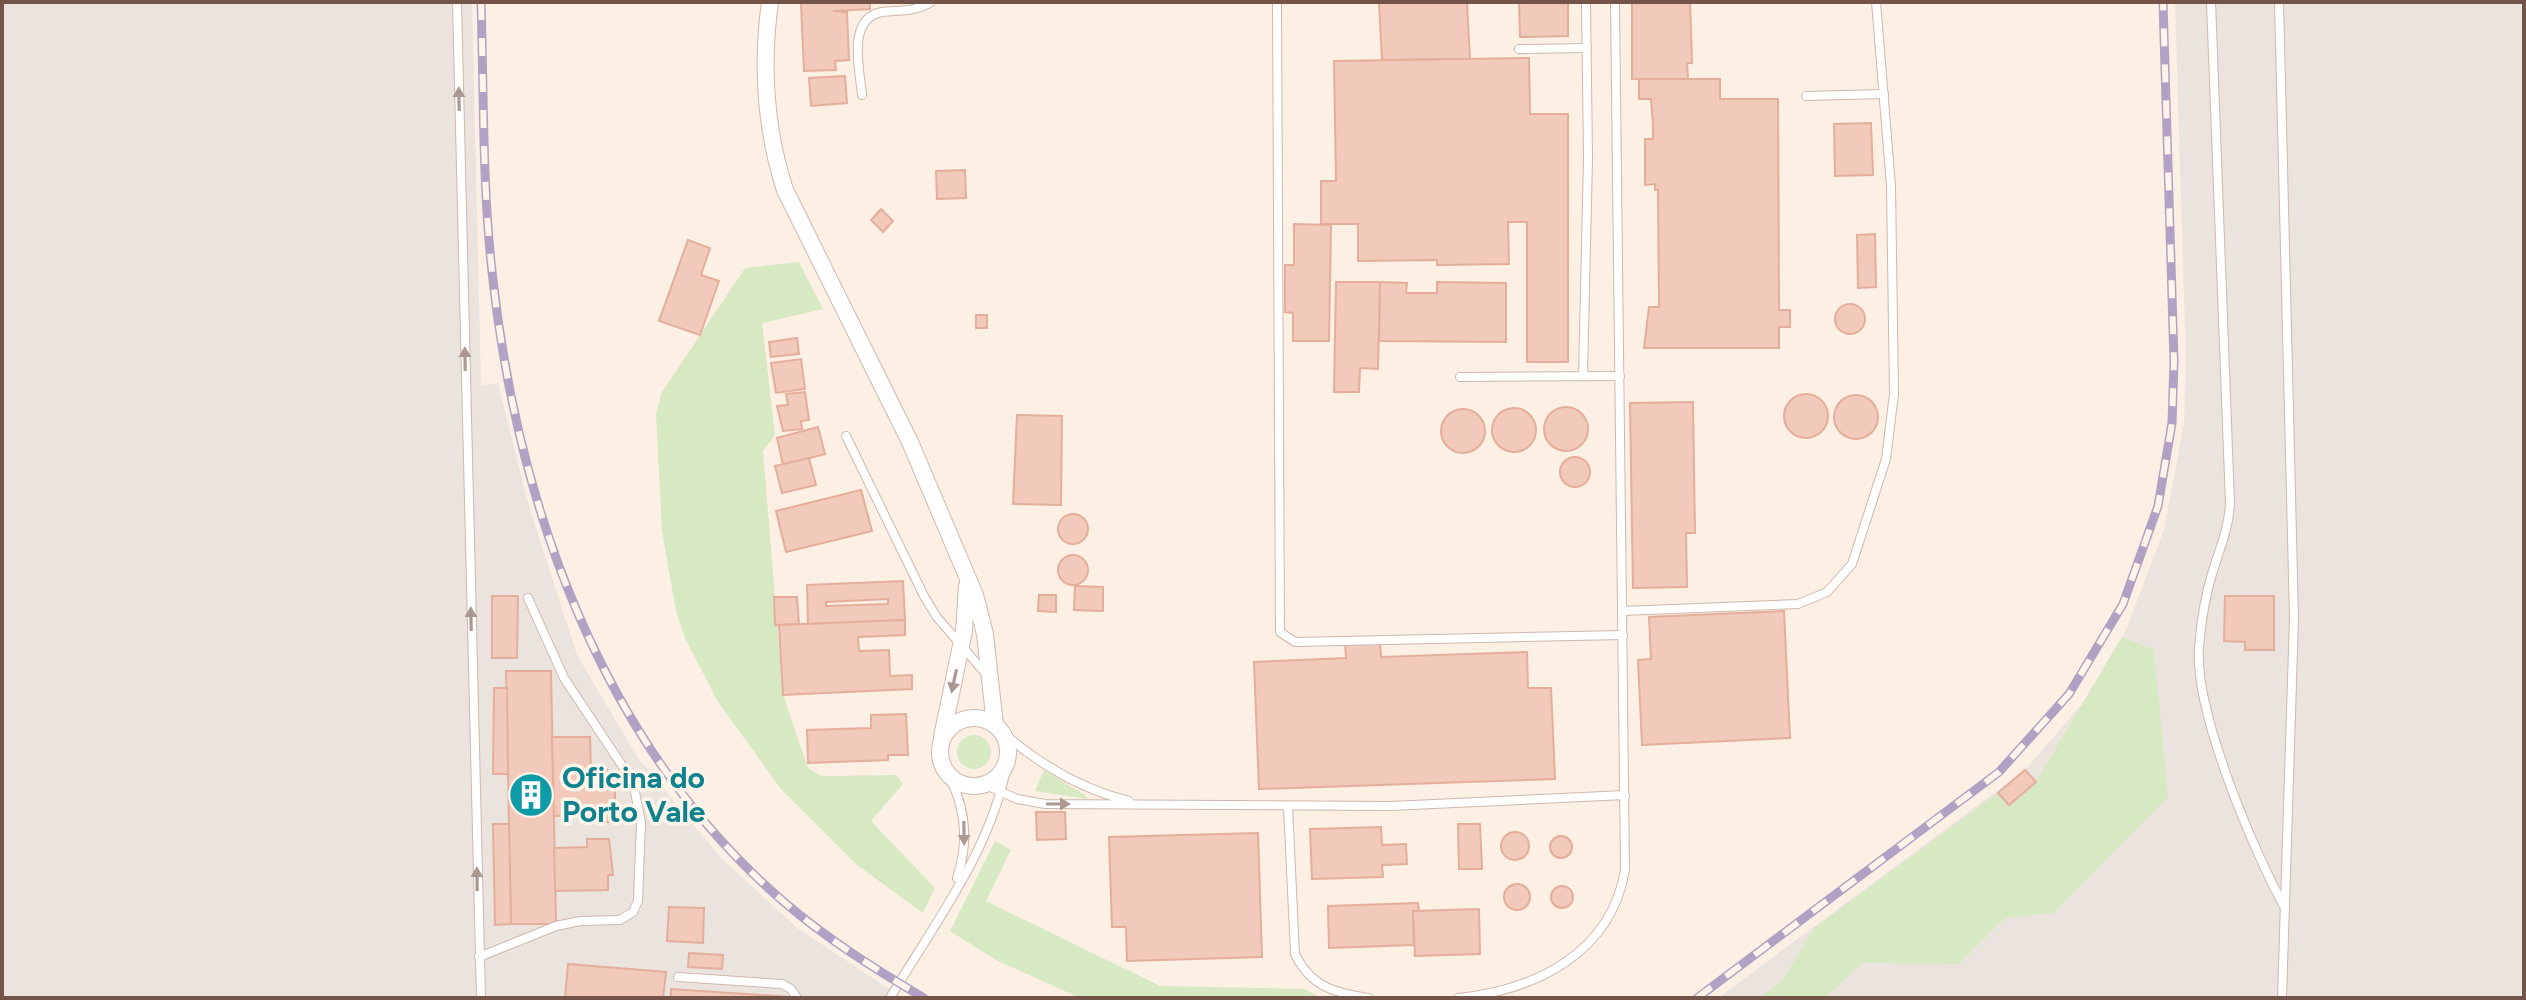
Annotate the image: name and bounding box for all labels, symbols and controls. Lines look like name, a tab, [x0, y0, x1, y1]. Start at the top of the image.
one-way arrow	[453, 86, 465, 111]
one-way arrow	[459, 346, 471, 371]
one-way arrow	[465, 606, 478, 631]
one-way arrow	[947, 669, 960, 694]
place label: Oficina do Porto Vale	[562, 759, 706, 830]
building icon: Oficina do Porto Vale	[507, 771, 555, 819]
one-way arrow	[1046, 798, 1071, 810]
one-way arrow	[958, 821, 970, 846]
one-way arrow	[471, 866, 484, 891]

